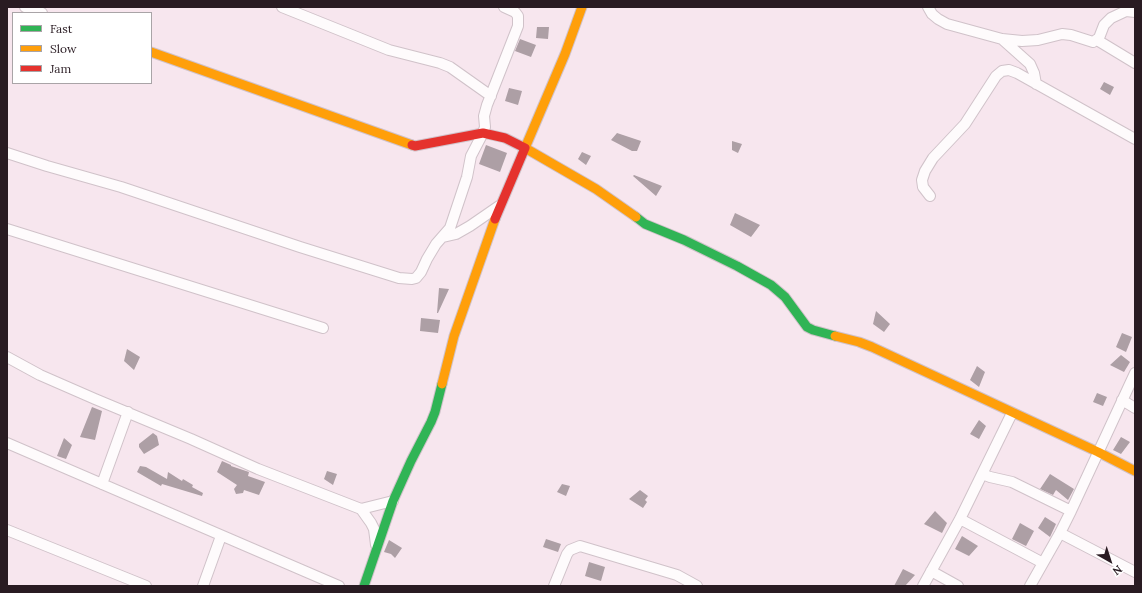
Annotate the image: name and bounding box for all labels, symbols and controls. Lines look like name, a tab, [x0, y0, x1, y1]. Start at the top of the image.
legend	[12, 12, 152, 84]
text: Fast	[50, 21, 73, 36]
text: Slow	[50, 41, 77, 56]
text: Jam	[50, 61, 71, 76]
north arrow	[1090, 541, 1130, 581]
text: N	[1110, 562, 1125, 578]

